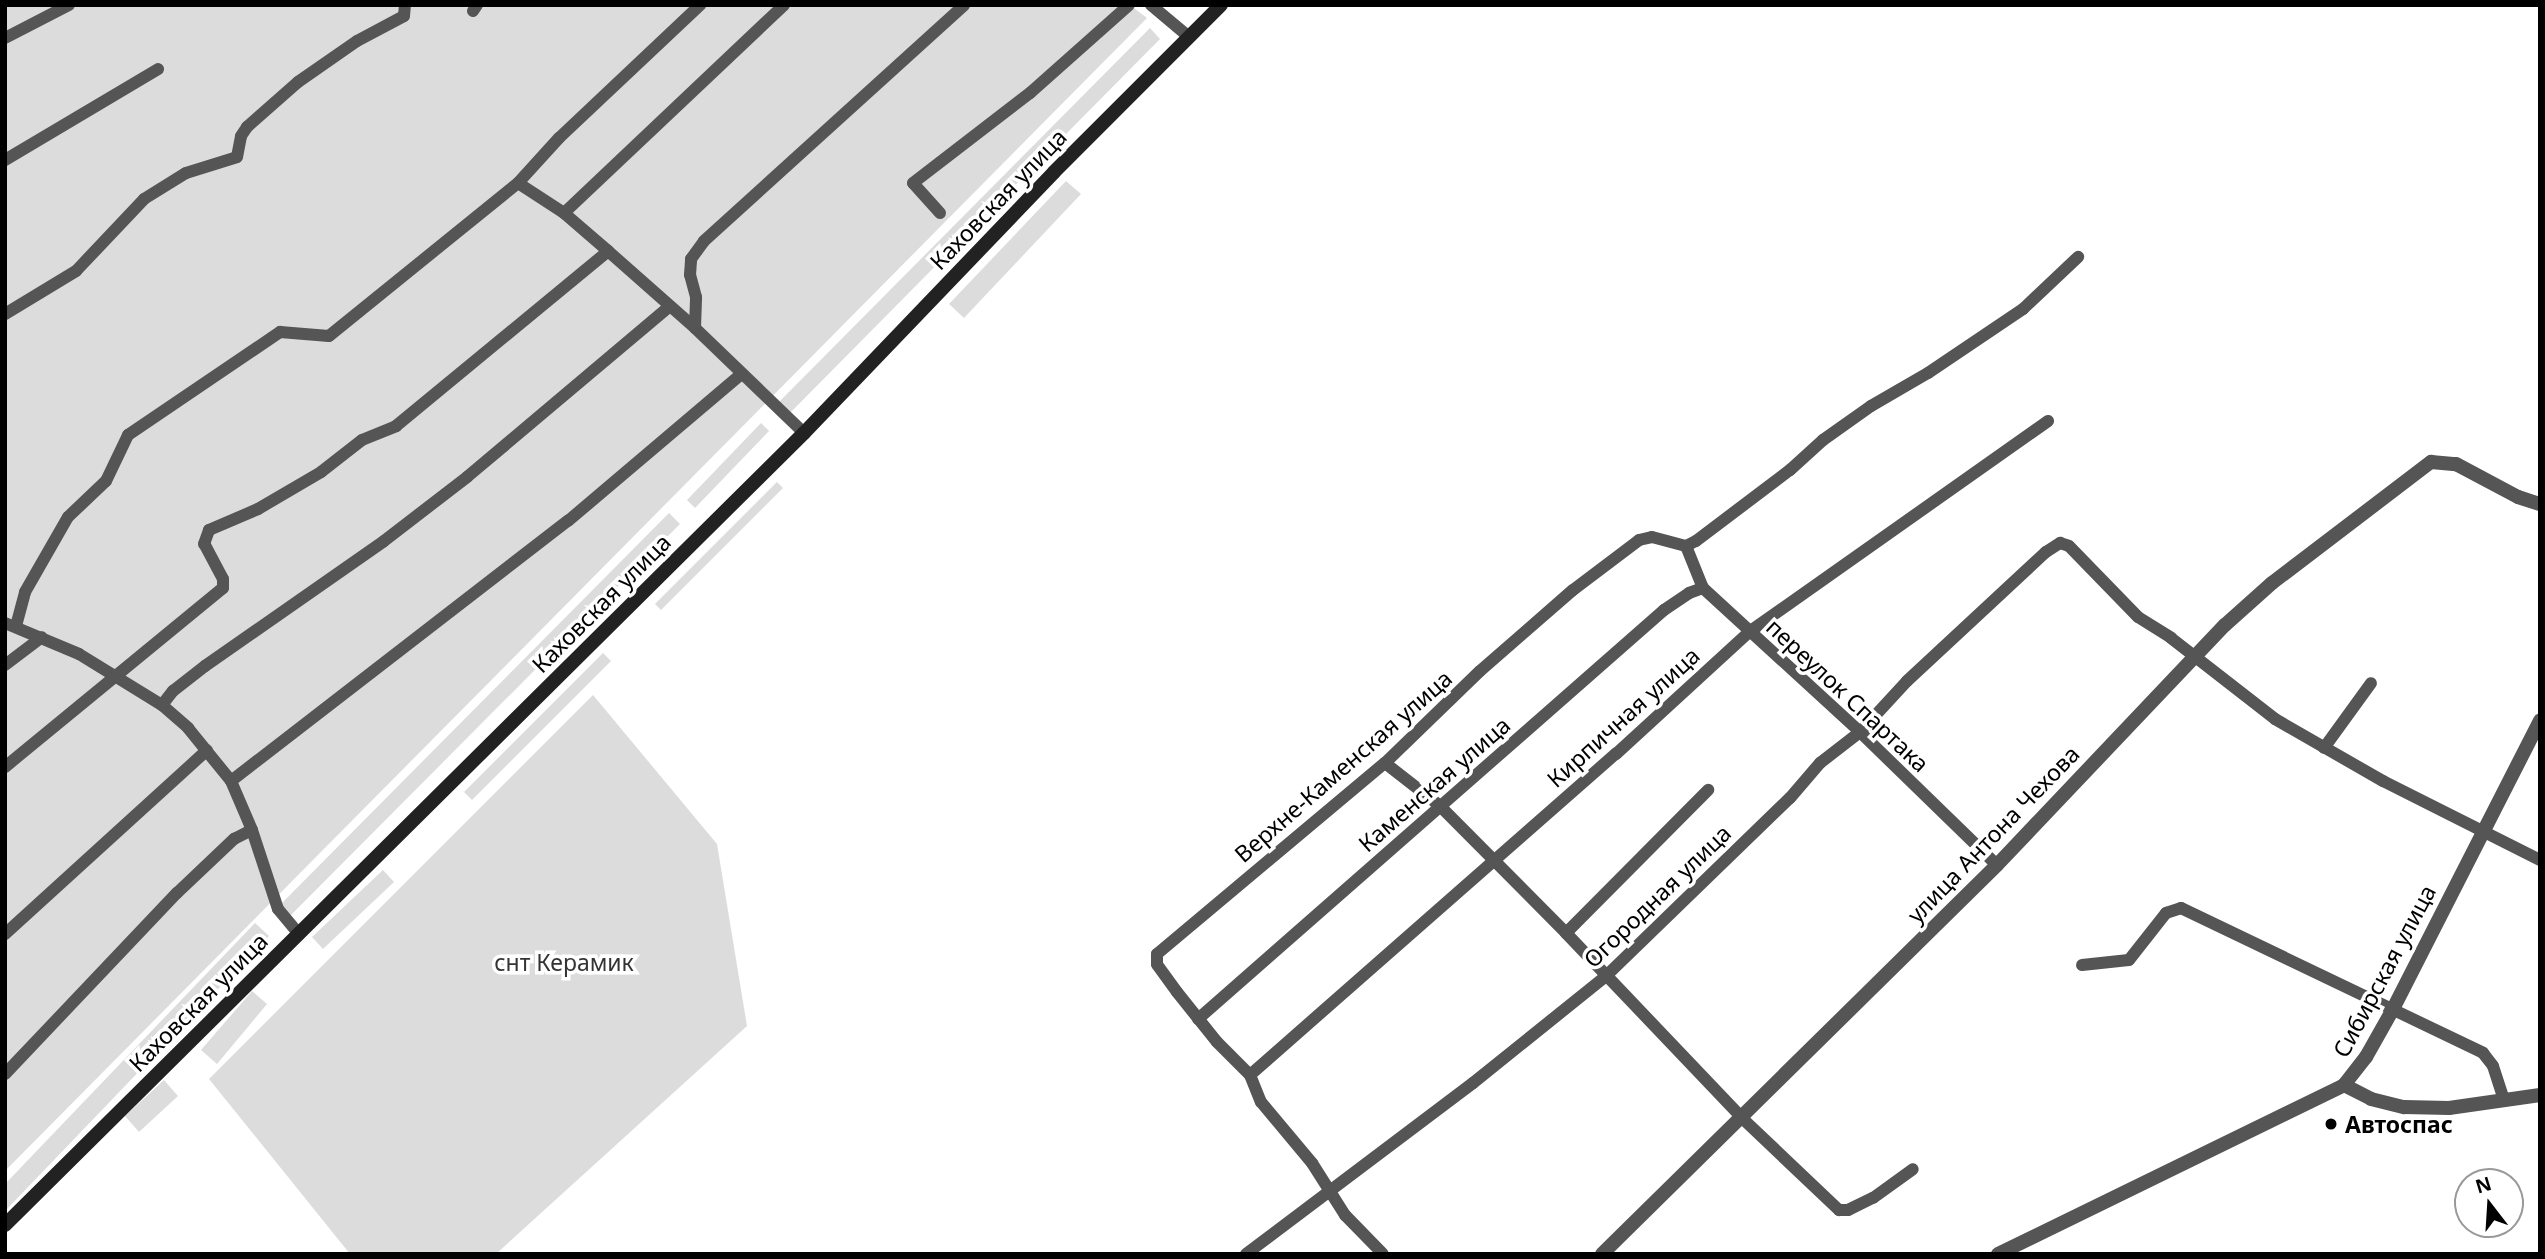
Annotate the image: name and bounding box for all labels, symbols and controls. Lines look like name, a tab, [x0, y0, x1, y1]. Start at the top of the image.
street label: Каховская улица	[924, 123, 1072, 275]
street label: Каховская улица	[526, 528, 676, 678]
street label: переулок Спартака	[1761, 613, 1935, 777]
street label: Кирпичная улица	[1541, 641, 1705, 793]
street label: Верхне-Каменская улица	[1229, 664, 1457, 868]
street label: Каменская улица	[1353, 711, 1515, 857]
street label: улица Антона Чехова	[1901, 740, 2085, 928]
street label: Огородная улица	[1578, 819, 1736, 973]
street label: Сибирская улица	[2327, 880, 2441, 1062]
street label: Каховская улица	[123, 927, 273, 1077]
park label: снт Керамик	[494, 948, 634, 976]
place label: Автоспас	[2345, 1110, 2453, 1138]
marker: Автоспас	[2323, 1116, 2339, 1132]
north arrow	[2454, 1168, 2524, 1238]
text: N	[2472, 1170, 2495, 1200]

